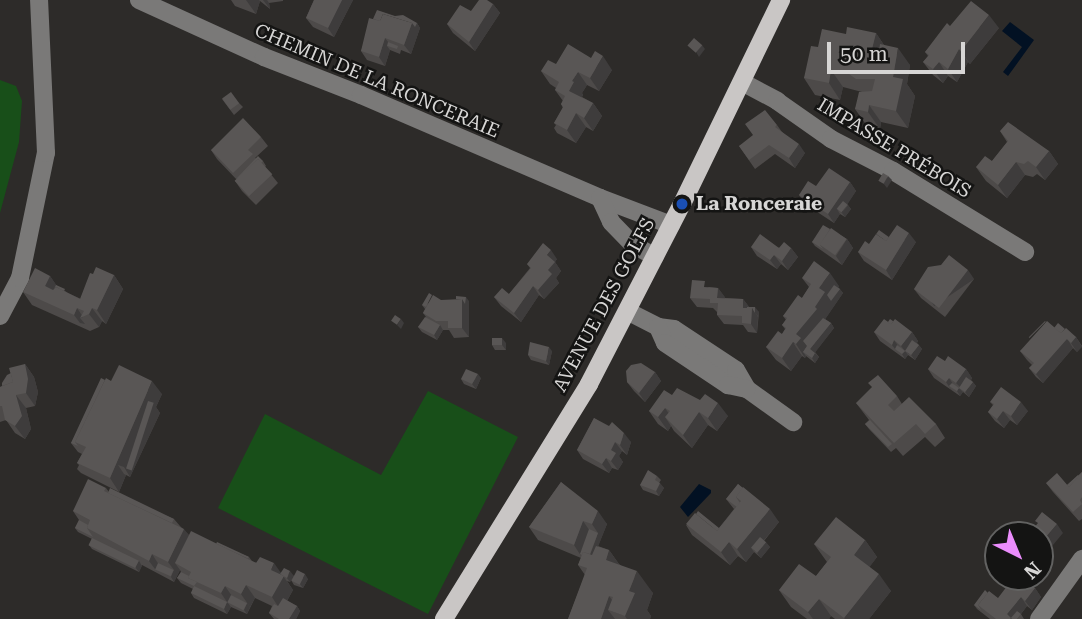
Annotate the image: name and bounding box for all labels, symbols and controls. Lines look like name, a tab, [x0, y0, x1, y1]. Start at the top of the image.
street label: CHEMIN DE LA RONCERAIE	[251, 19, 503, 143]
scale bar	[830, 28, 968, 72]
text: 50 m	[840, 42, 888, 66]
street label: IMPASSE PRÉBOIS	[813, 93, 975, 203]
place label: La Ronceraie	[696, 193, 822, 215]
marker: La Ronceraie	[674, 196, 690, 212]
street label: AVENUE DES GOLFS	[548, 214, 660, 396]
north arrow	[984, 521, 1054, 591]
text: N	[1019, 557, 1046, 584]

